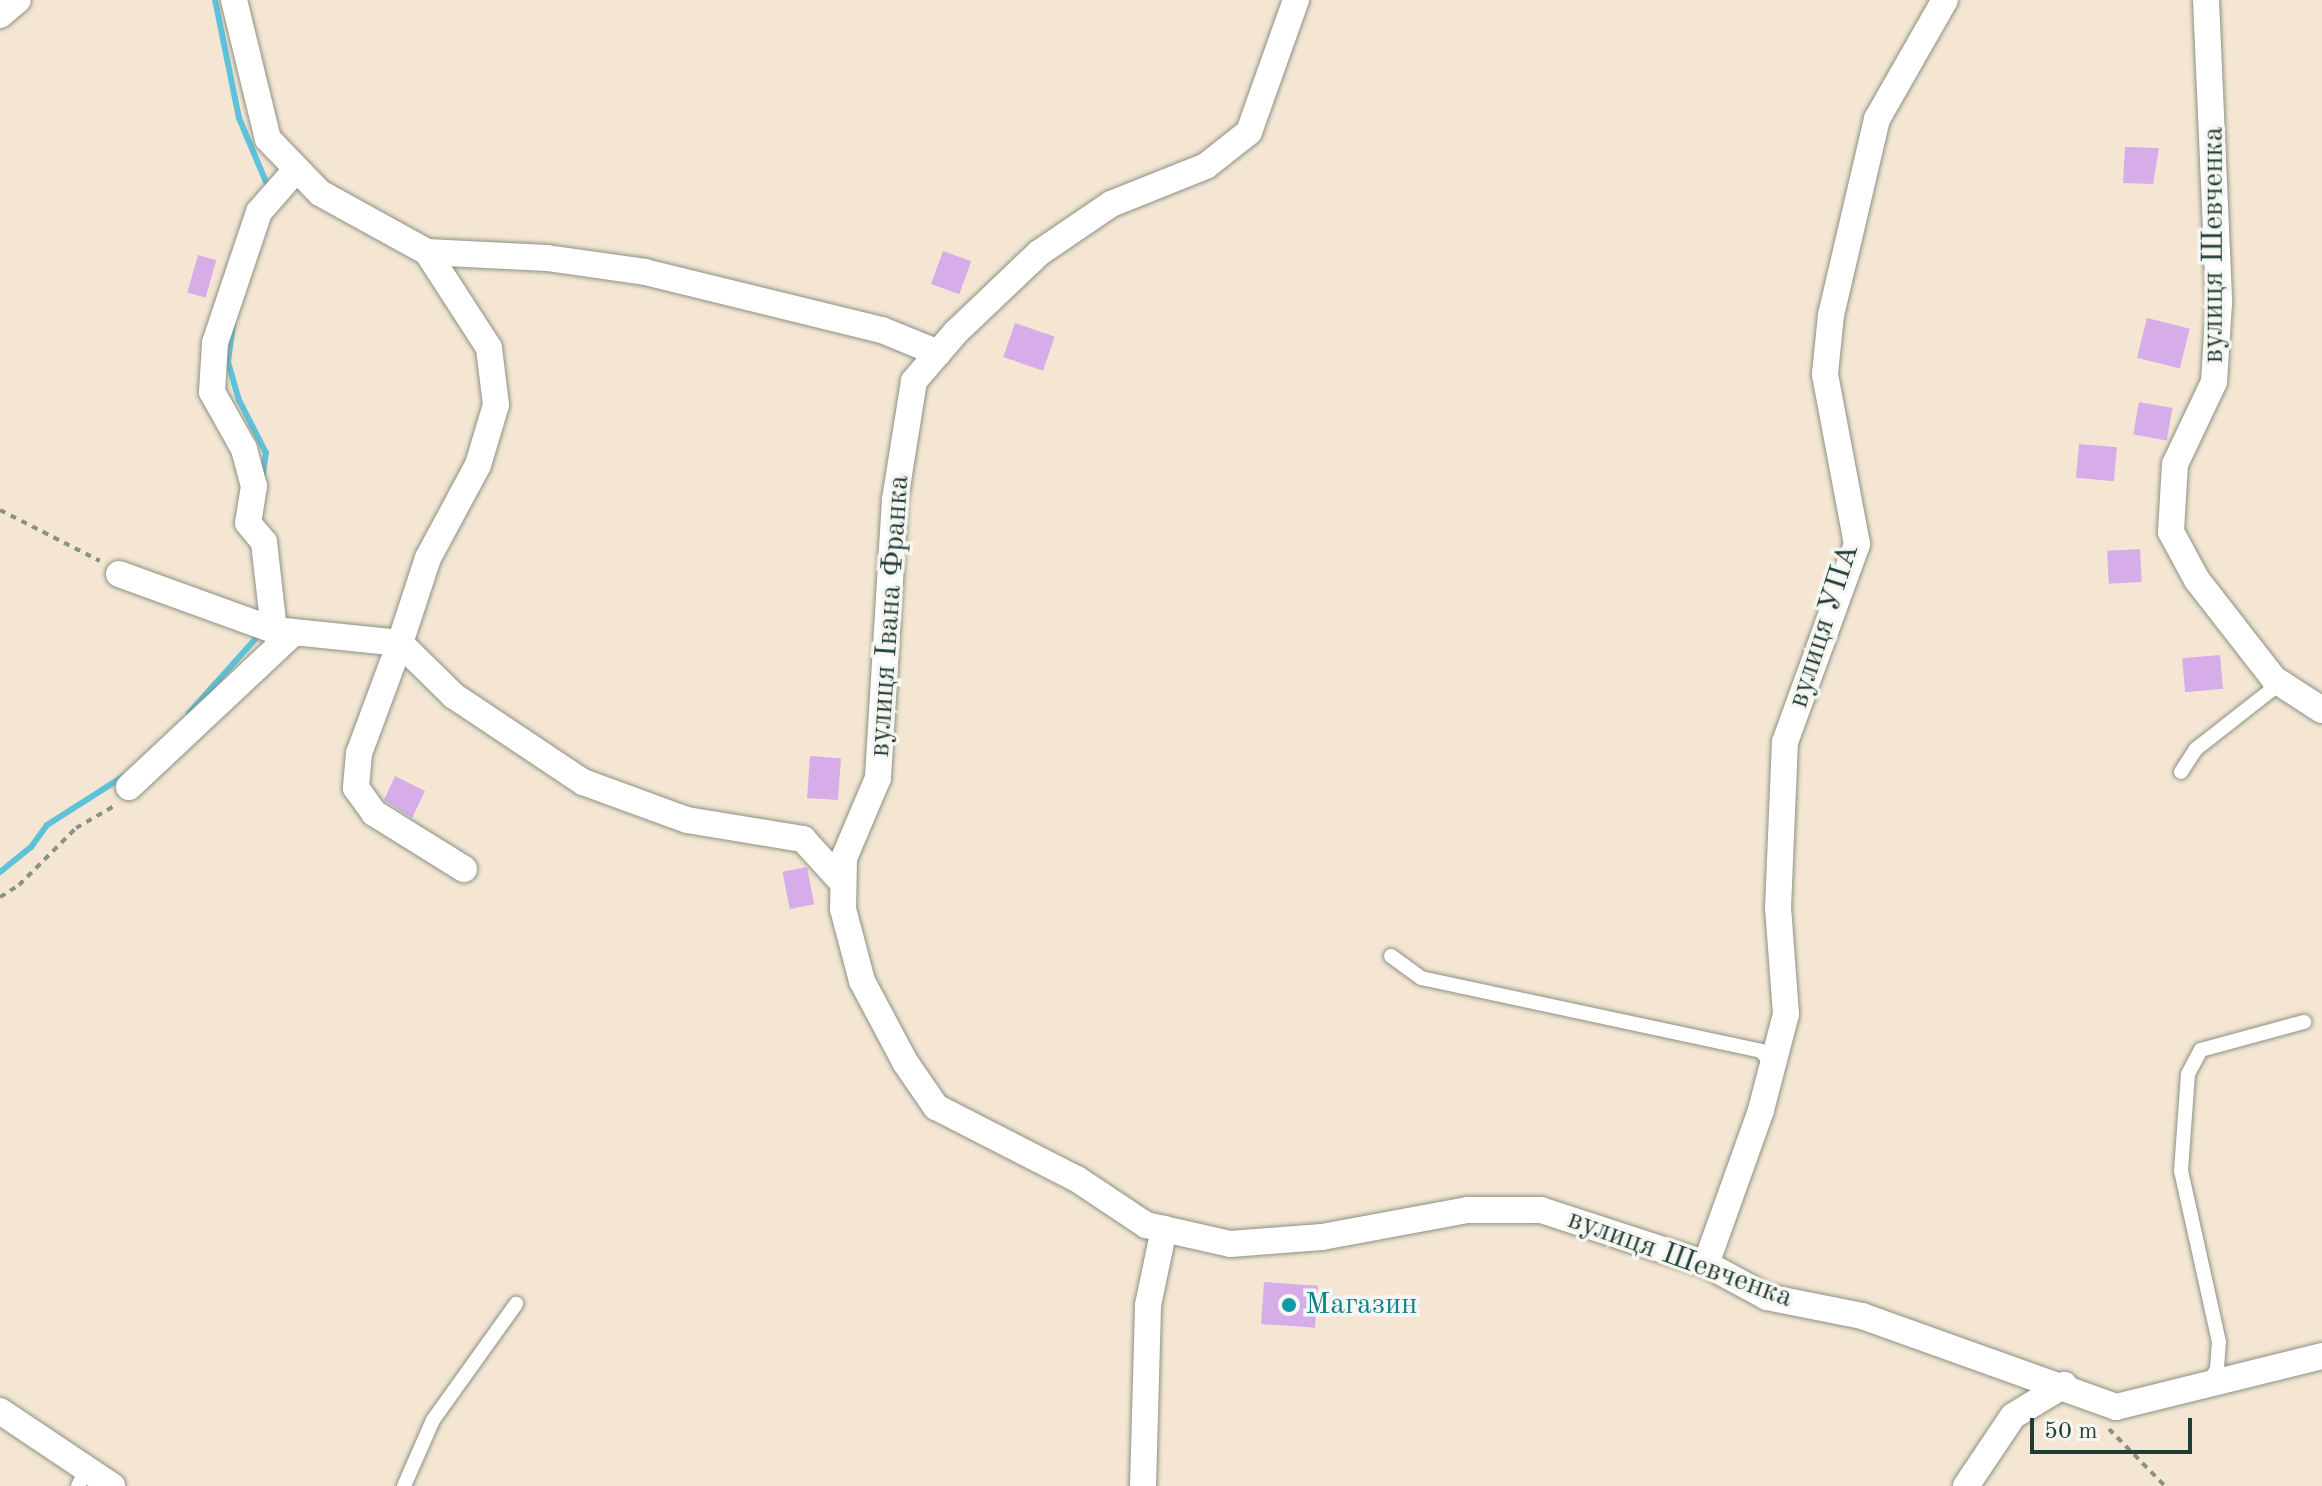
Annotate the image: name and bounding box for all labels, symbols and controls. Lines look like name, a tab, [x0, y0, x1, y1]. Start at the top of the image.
street label: вулиця Шевченка	[2196, 127, 2232, 363]
street label: вулиця Івана Франка	[862, 474, 918, 758]
street label: вулиця УПА	[1781, 540, 1867, 712]
street label: вулиця Шевченка	[1563, 1202, 1797, 1316]
place label: Магазин	[1305, 1287, 1417, 1323]
marker: Магазин	[1280, 1296, 1298, 1314]
scale bar	[2034, 1402, 2196, 1452]
text: 50 m	[2044, 1420, 2098, 1444]

